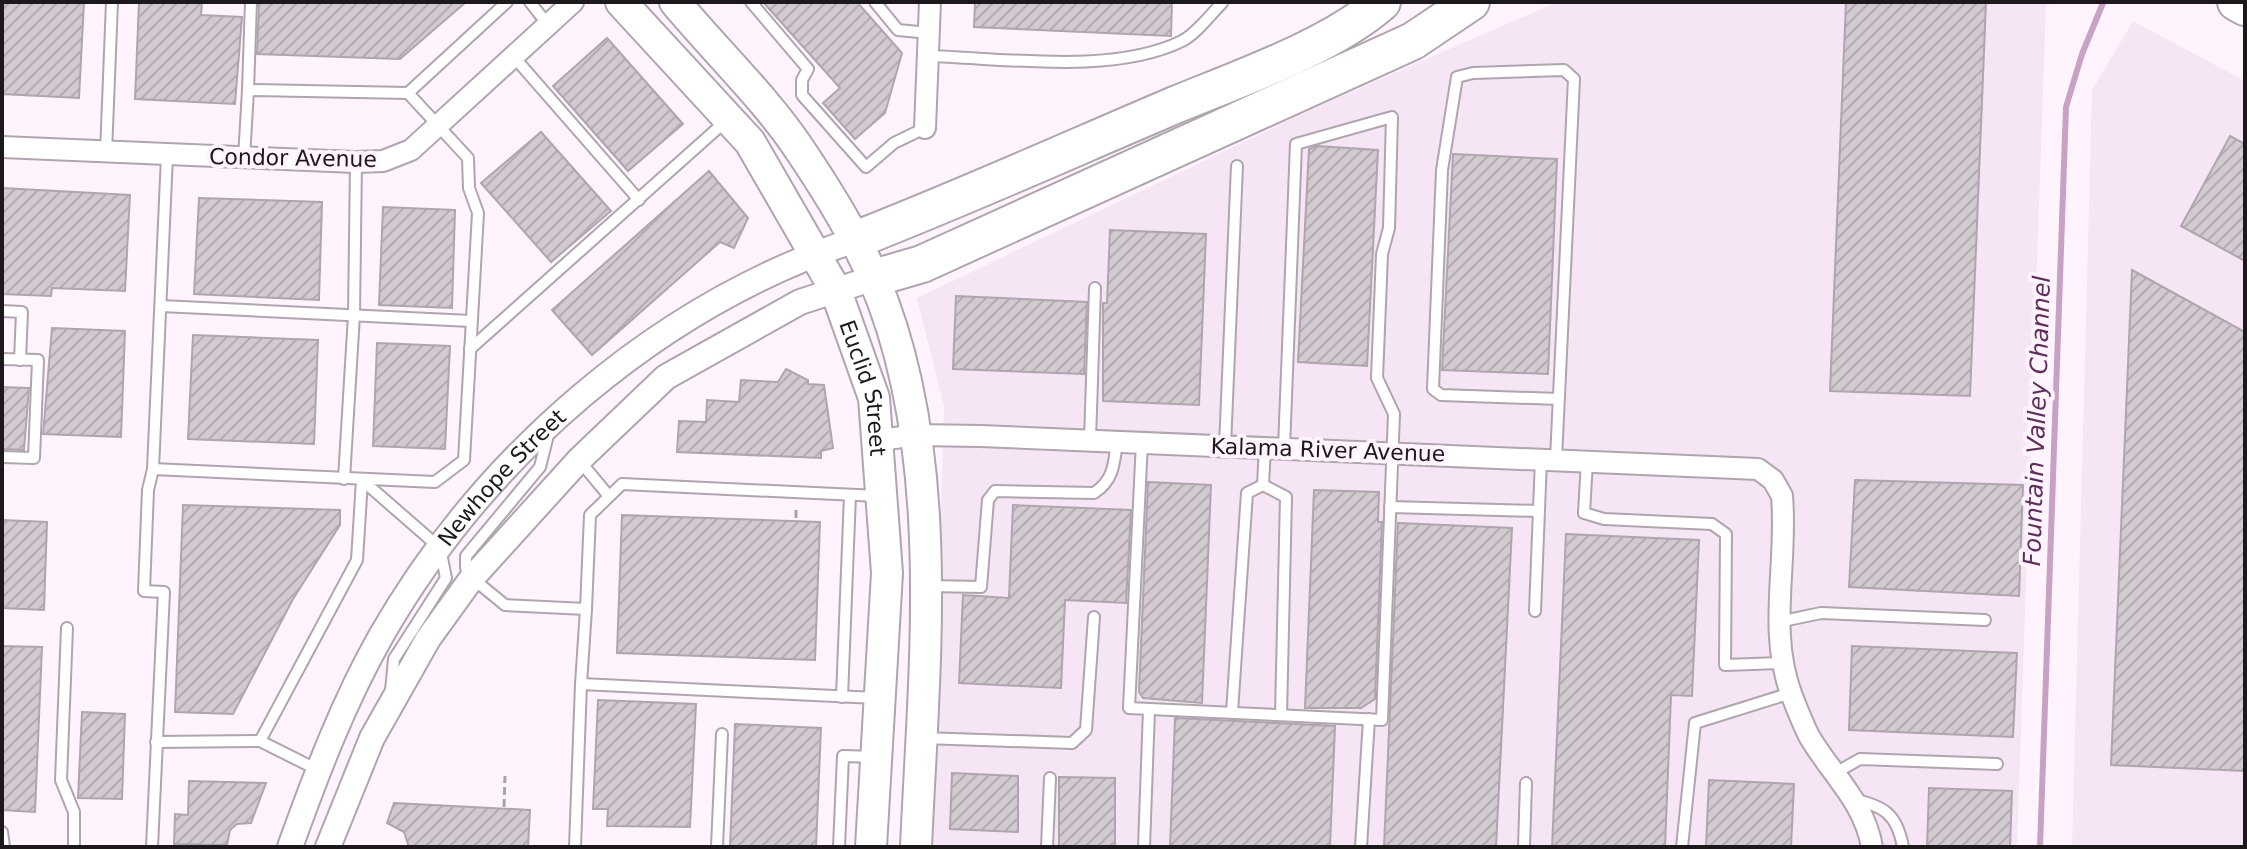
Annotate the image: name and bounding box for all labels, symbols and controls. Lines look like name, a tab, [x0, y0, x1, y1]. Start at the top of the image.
street label: Condor Avenue	[209, 144, 377, 172]
water label: Fountain Valley Channel	[2018, 275, 2056, 567]
street label: Euclid Street	[835, 317, 891, 457]
street label: Newhope Street	[432, 403, 571, 551]
street label: Kalama River Avenue	[1210, 433, 1446, 467]

